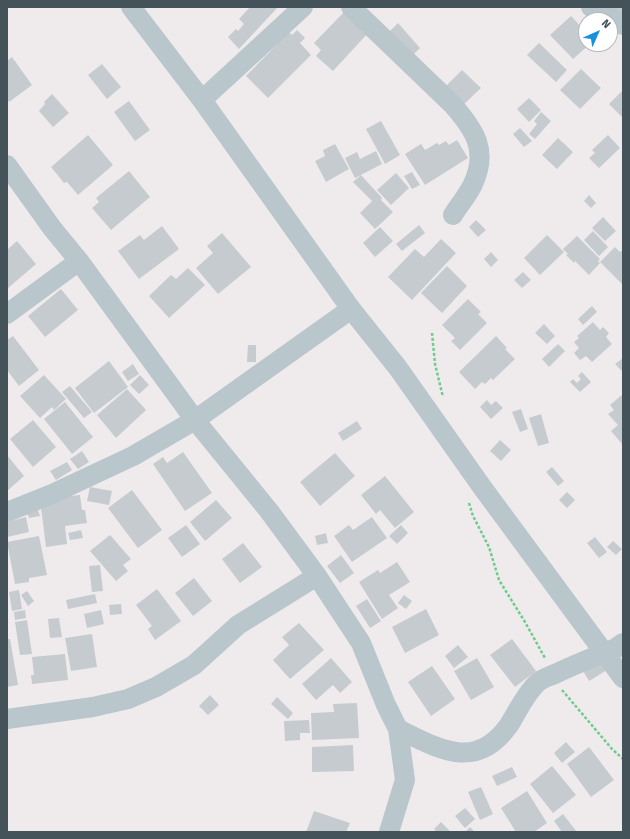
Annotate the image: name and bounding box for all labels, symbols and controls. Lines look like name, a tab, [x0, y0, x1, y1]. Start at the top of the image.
north arrow	[578, 12, 618, 52]
text: N	[599, 17, 613, 31]

